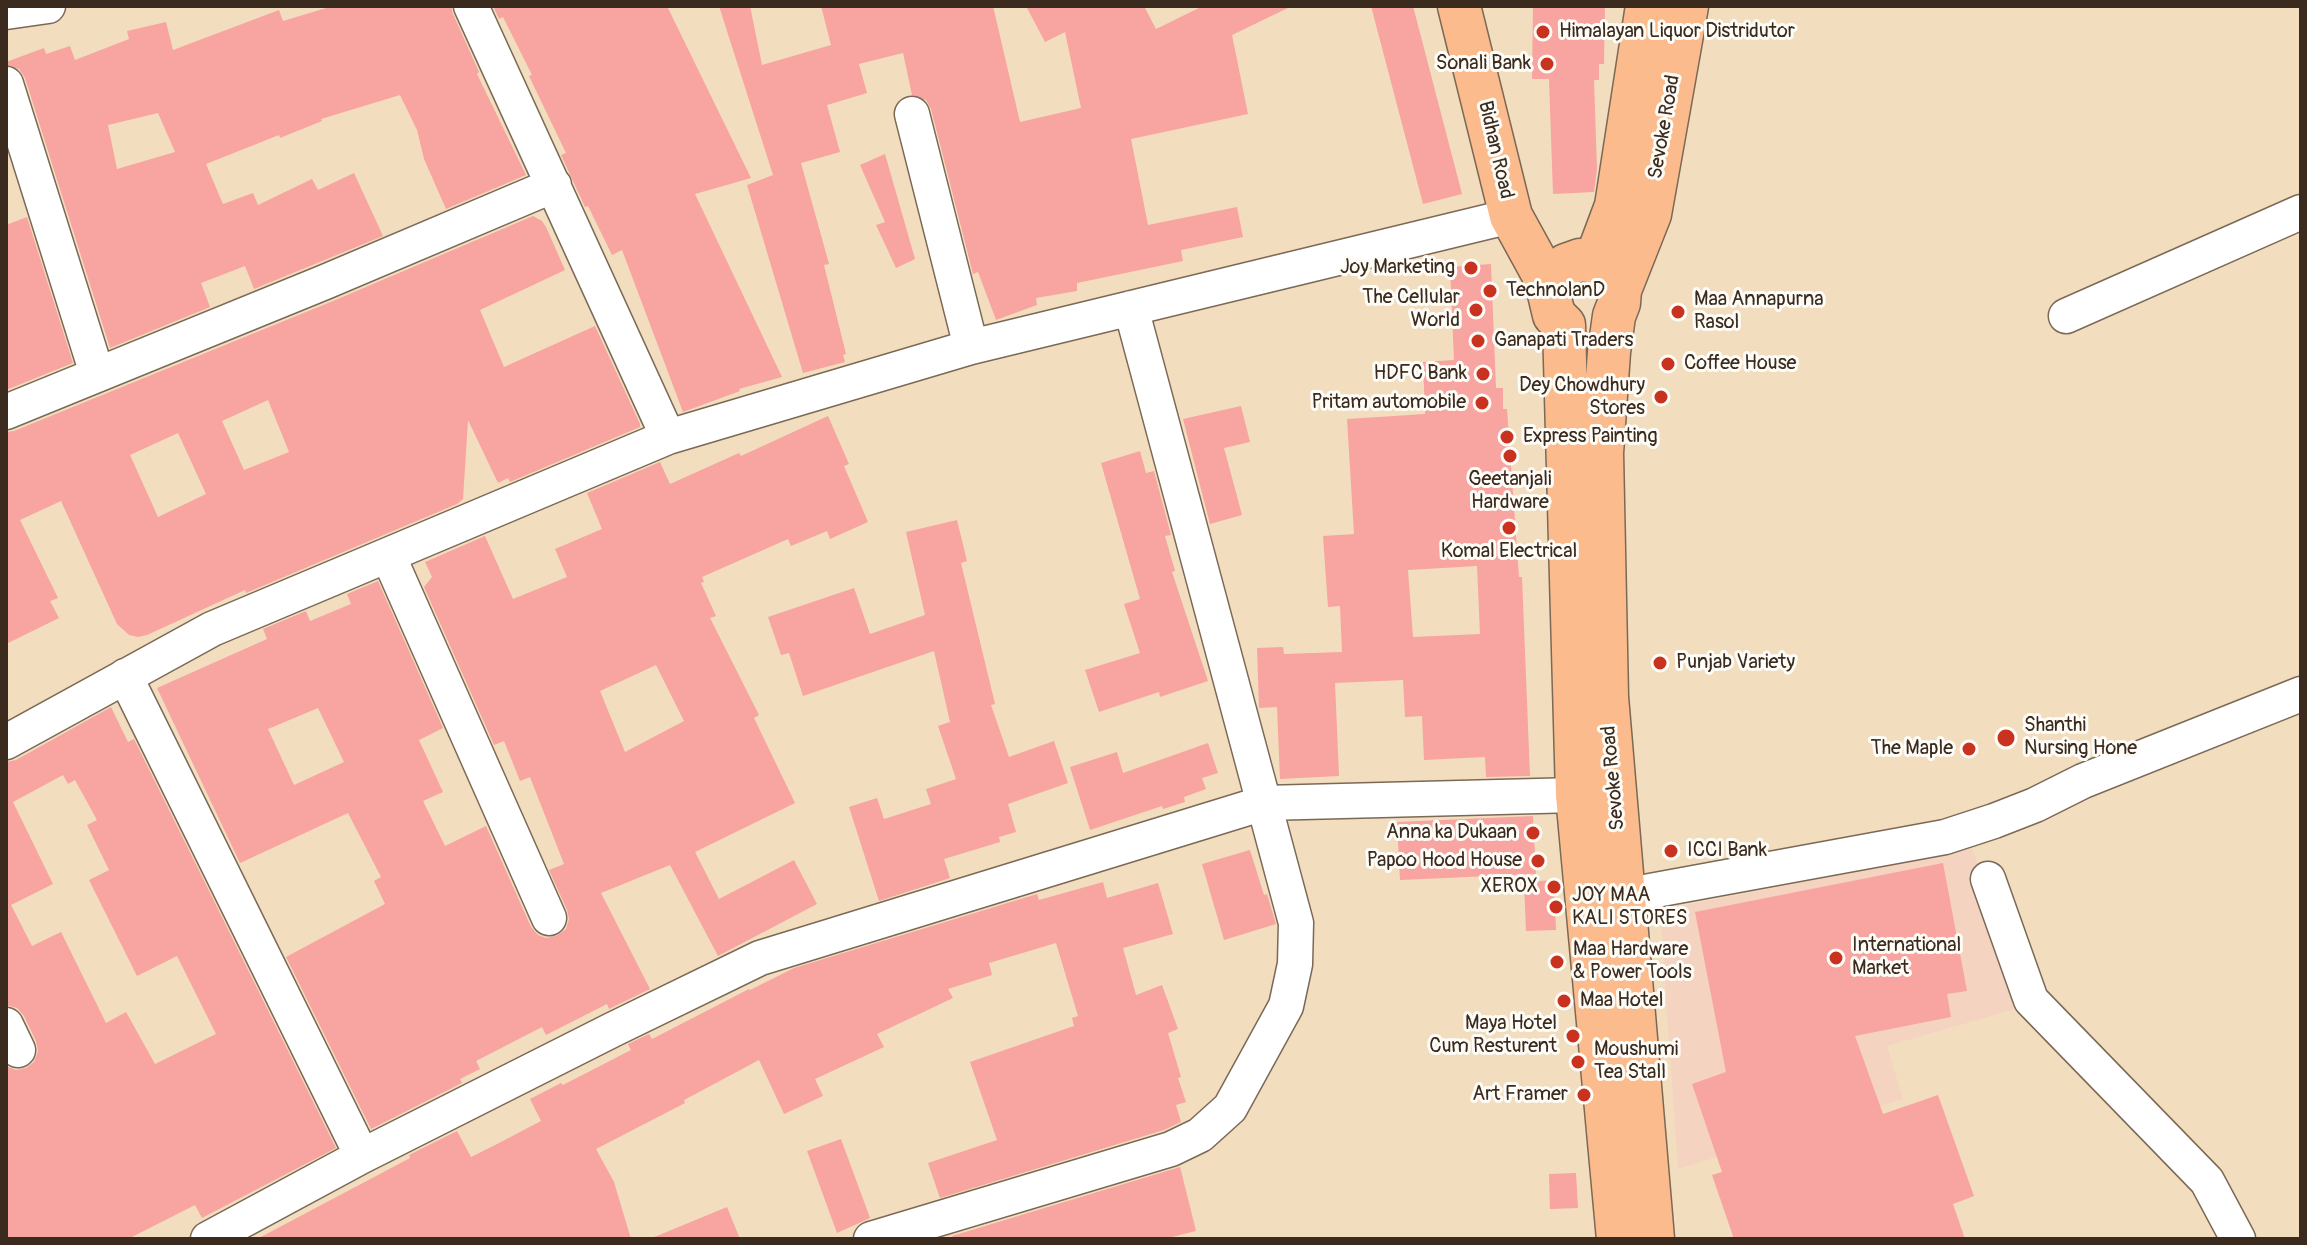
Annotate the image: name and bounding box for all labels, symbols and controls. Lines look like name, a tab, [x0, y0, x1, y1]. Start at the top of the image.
place label: Himalayan Liquor Distridutor	[1559, 20, 1795, 44]
marker: Himalayan Liquor Distridutor	[1534, 23, 1552, 41]
place label: Sonali Bank	[1436, 52, 1531, 76]
marker: Sonali Bank	[1538, 55, 1556, 73]
street label: Sevoke Road	[1644, 73, 1686, 181]
street label: Bidhan Road	[1472, 99, 1518, 201]
place label: Joy Marketing	[1340, 256, 1455, 280]
marker: Joy Marketing	[1462, 259, 1480, 277]
place label: TechnolanD	[1506, 279, 1605, 303]
marker: TechnolanD	[1481, 282, 1499, 300]
place label: The Cellular World	[1362, 286, 1460, 333]
place label: Maa Annapurna Rasol	[1694, 288, 1824, 335]
marker: The Cellular World	[1467, 301, 1485, 319]
marker: Maa Annapurna Rasol	[1669, 303, 1687, 321]
place label: Ganapati Traders	[1494, 329, 1634, 353]
marker: Ganapati Traders	[1469, 332, 1487, 350]
place label: Coffee House	[1684, 352, 1796, 376]
marker: Coffee House	[1659, 355, 1677, 373]
place label: HDFC Bank	[1373, 362, 1467, 386]
marker: HDFC Bank	[1474, 365, 1492, 383]
place label: Dey Chowdhury Stores	[1519, 374, 1645, 421]
marker: Dey Chowdhury Stores	[1652, 388, 1670, 406]
place label: Pritam automobile	[1312, 391, 1466, 415]
marker: Pritam automobile	[1473, 394, 1491, 412]
place label: Express Painting	[1523, 425, 1657, 449]
marker: Express Painting	[1498, 428, 1516, 446]
marker: Geetanjali Hardware	[1501, 447, 1519, 465]
place label: Geetanjali Hardware	[1468, 468, 1552, 515]
marker: Komal Electrical	[1500, 519, 1518, 537]
place label: Komal Electrical	[1441, 540, 1577, 564]
place label: Punjab Variety	[1676, 651, 1795, 675]
marker: Punjab Variety	[1651, 654, 1669, 672]
place label: Shanthi Nursing Hone	[2024, 714, 2137, 761]
street label: Sevoke Road	[1597, 725, 1631, 831]
marker: Shanthi Nursing Hone	[1995, 727, 2017, 749]
place label: The Maple	[1871, 737, 1953, 761]
marker: The Maple	[1960, 740, 1978, 758]
place label: Anna ka Dukaan	[1386, 821, 1517, 845]
marker: Anna ka Dukaan	[1524, 824, 1542, 842]
place label: ICCI Bank	[1687, 839, 1767, 863]
marker: ICCI Bank	[1662, 842, 1680, 860]
place label: Papoo Hood House	[1367, 849, 1522, 873]
marker: Papoo Hood House	[1529, 852, 1547, 870]
place label: XEROX	[1481, 875, 1538, 899]
marker: XEROX	[1545, 878, 1563, 896]
place label: JOY MAA KALI STORES	[1572, 884, 1687, 931]
marker: JOY MAA KALI STORES	[1547, 898, 1565, 916]
place label: International Market	[1852, 934, 1961, 981]
place label: Maa Hardware & Power Tools	[1573, 938, 1692, 985]
marker: International Market	[1827, 949, 1845, 967]
marker: Maa Hardware & Power Tools	[1548, 953, 1566, 971]
place label: Maa Hotel	[1580, 989, 1663, 1013]
marker: Maa Hotel	[1555, 992, 1573, 1010]
place label: Maya Hotel Cum Resturent	[1429, 1012, 1557, 1059]
marker: Maya Hotel Cum Resturent	[1564, 1027, 1582, 1045]
place label: Moushumi Tea Stall	[1594, 1038, 1678, 1085]
marker: Moushumi Tea Stall	[1569, 1053, 1587, 1071]
place label: Art Framer	[1472, 1083, 1568, 1107]
marker: Art Framer	[1575, 1086, 1593, 1104]

